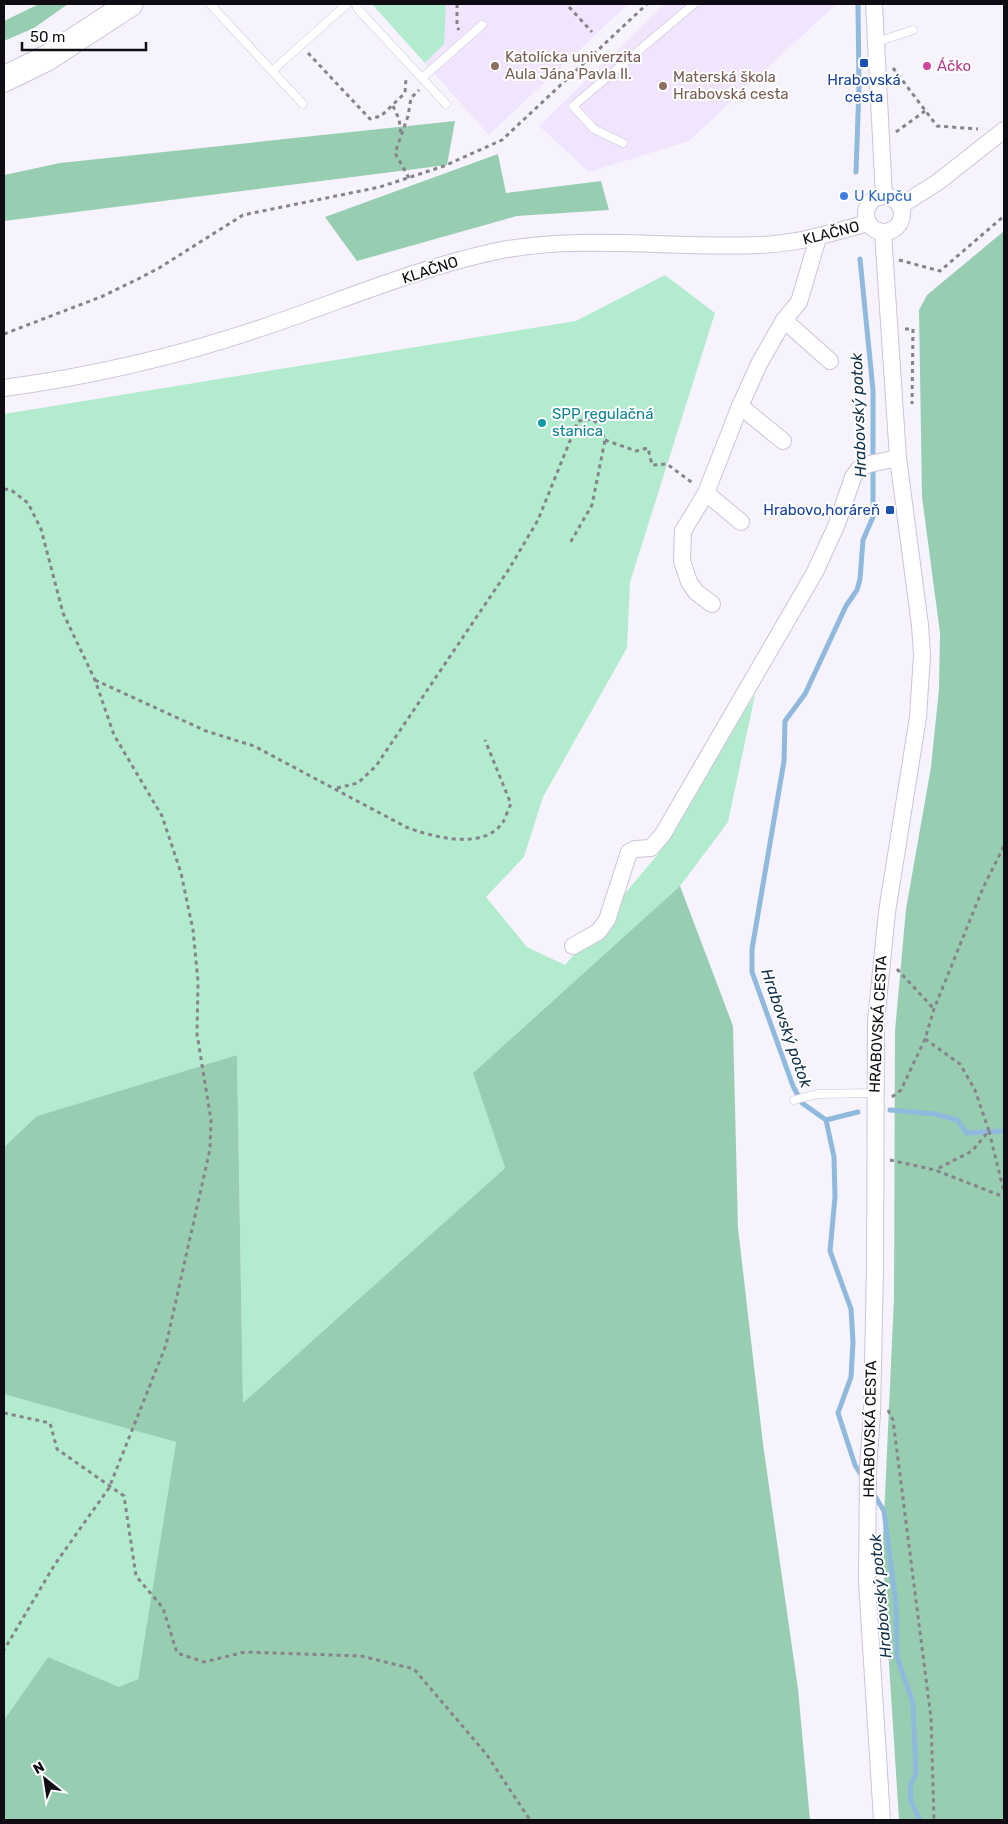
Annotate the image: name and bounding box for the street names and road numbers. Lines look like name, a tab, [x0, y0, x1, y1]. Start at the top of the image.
street label: KLAČNO	[801, 217, 861, 249]
street label: KLAČNO	[400, 252, 460, 288]
street label: HRABOVSKÁ CESTA	[865, 955, 891, 1093]
street label: HRABOVSKÁ CESTA	[860, 1360, 880, 1498]

